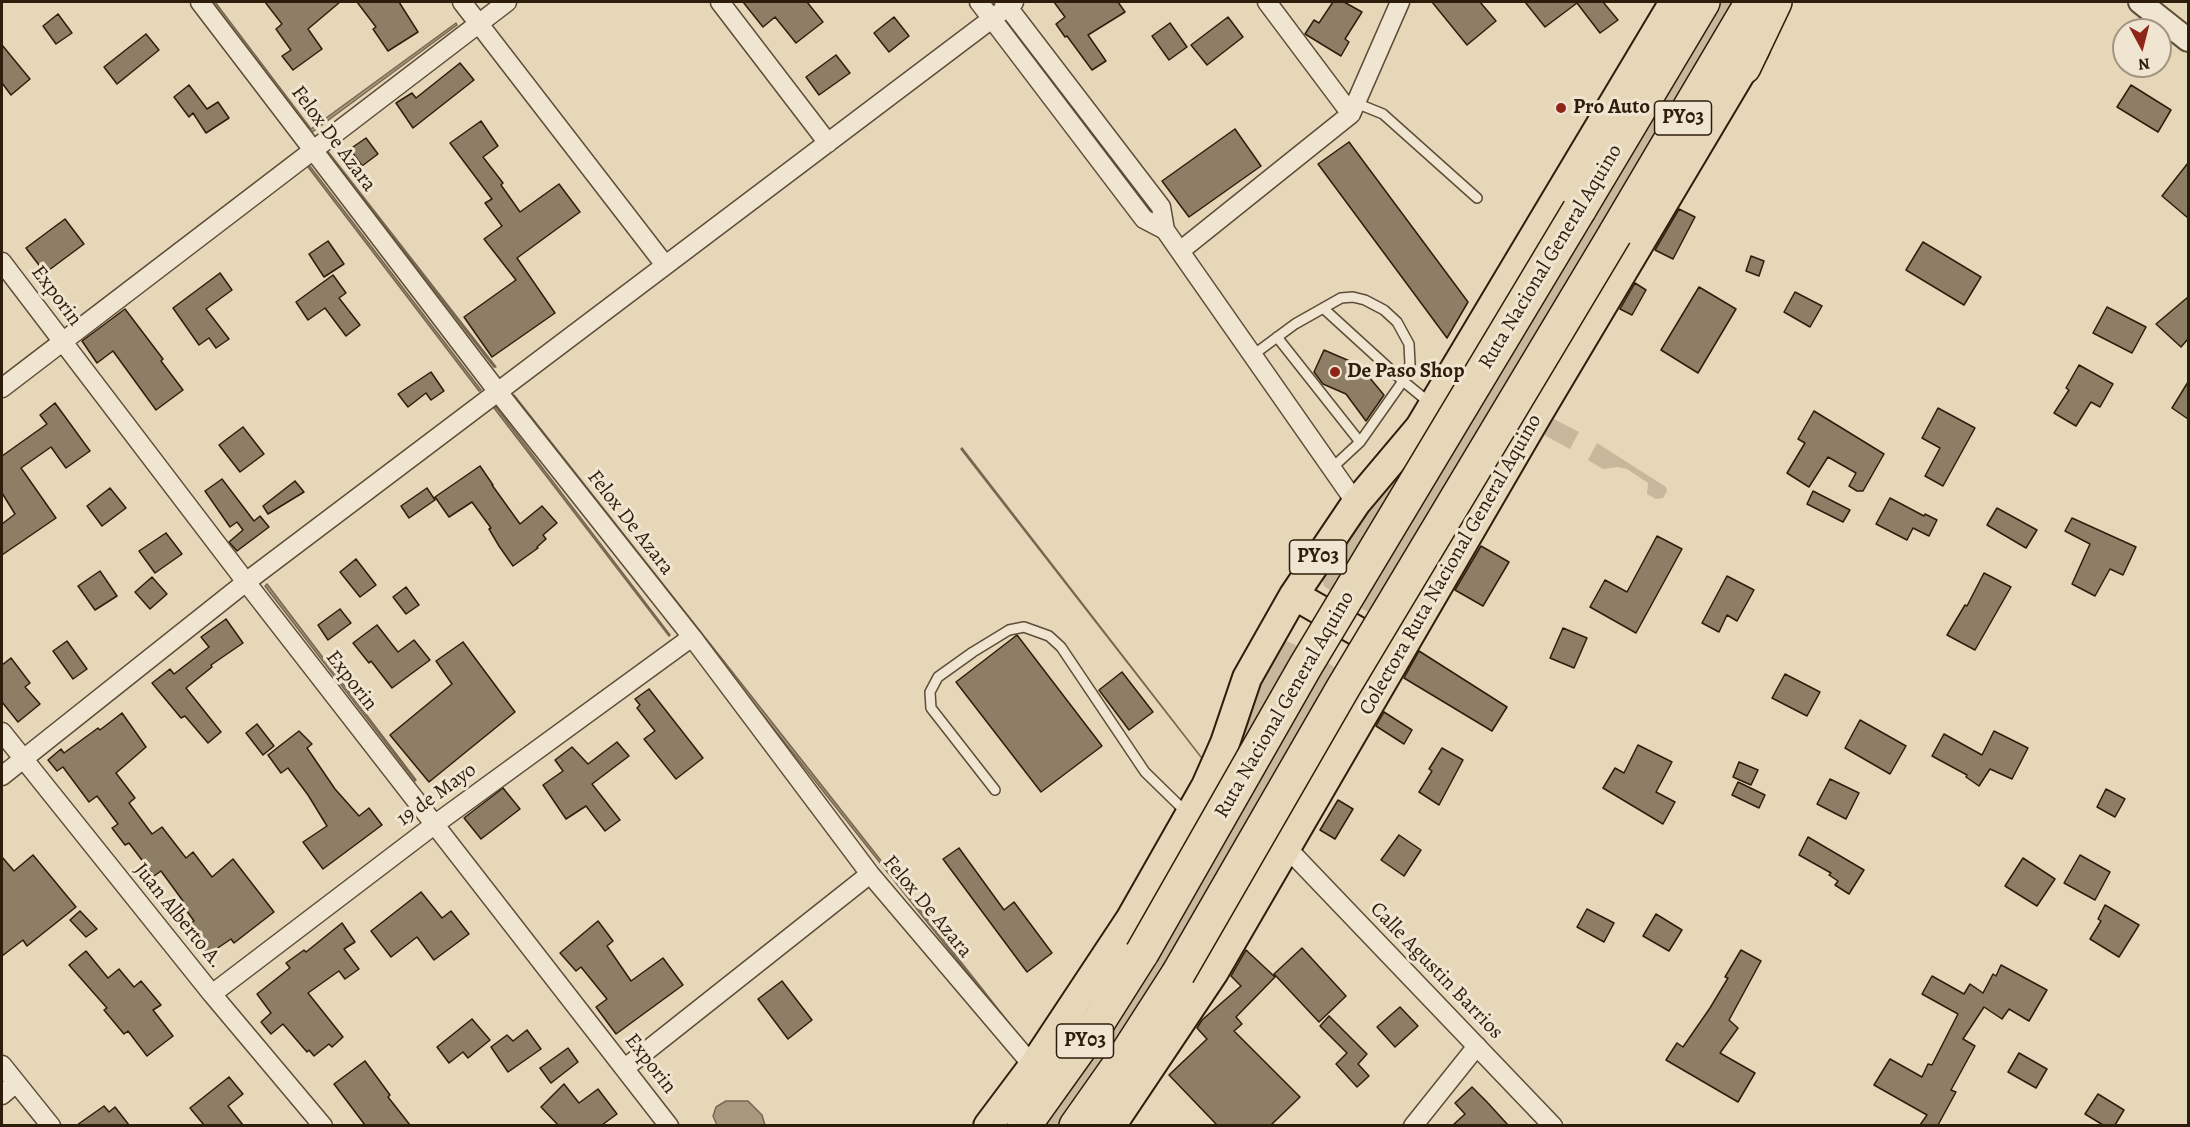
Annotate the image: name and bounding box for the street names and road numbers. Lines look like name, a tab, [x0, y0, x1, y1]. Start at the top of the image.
street label: Felox De Azara	[285, 81, 381, 197]
road number: PY03	[1654, 101, 1712, 135]
street label: Ruta Nacional General Aquino	[1474, 140, 1628, 374]
street label: Exporin	[25, 261, 87, 331]
street label: Colectora Ruta Nacional General Aquino	[1354, 410, 1548, 720]
street label: Felox De Azara	[581, 466, 679, 580]
road number: PY03	[1290, 540, 1346, 574]
street label: Ruta Nacional General Aquino	[1210, 587, 1360, 823]
street label: Exporin	[320, 646, 382, 716]
street label: 19 de Mayo	[392, 758, 482, 832]
street label: Felox De Azara	[877, 851, 977, 963]
street label: Juan Alberto A.	[128, 858, 228, 974]
street label: Calle Agustin Barrios	[1364, 897, 1508, 1045]
road number: PY03	[1056, 1024, 1114, 1058]
street label: Exporin	[619, 1029, 681, 1099]

